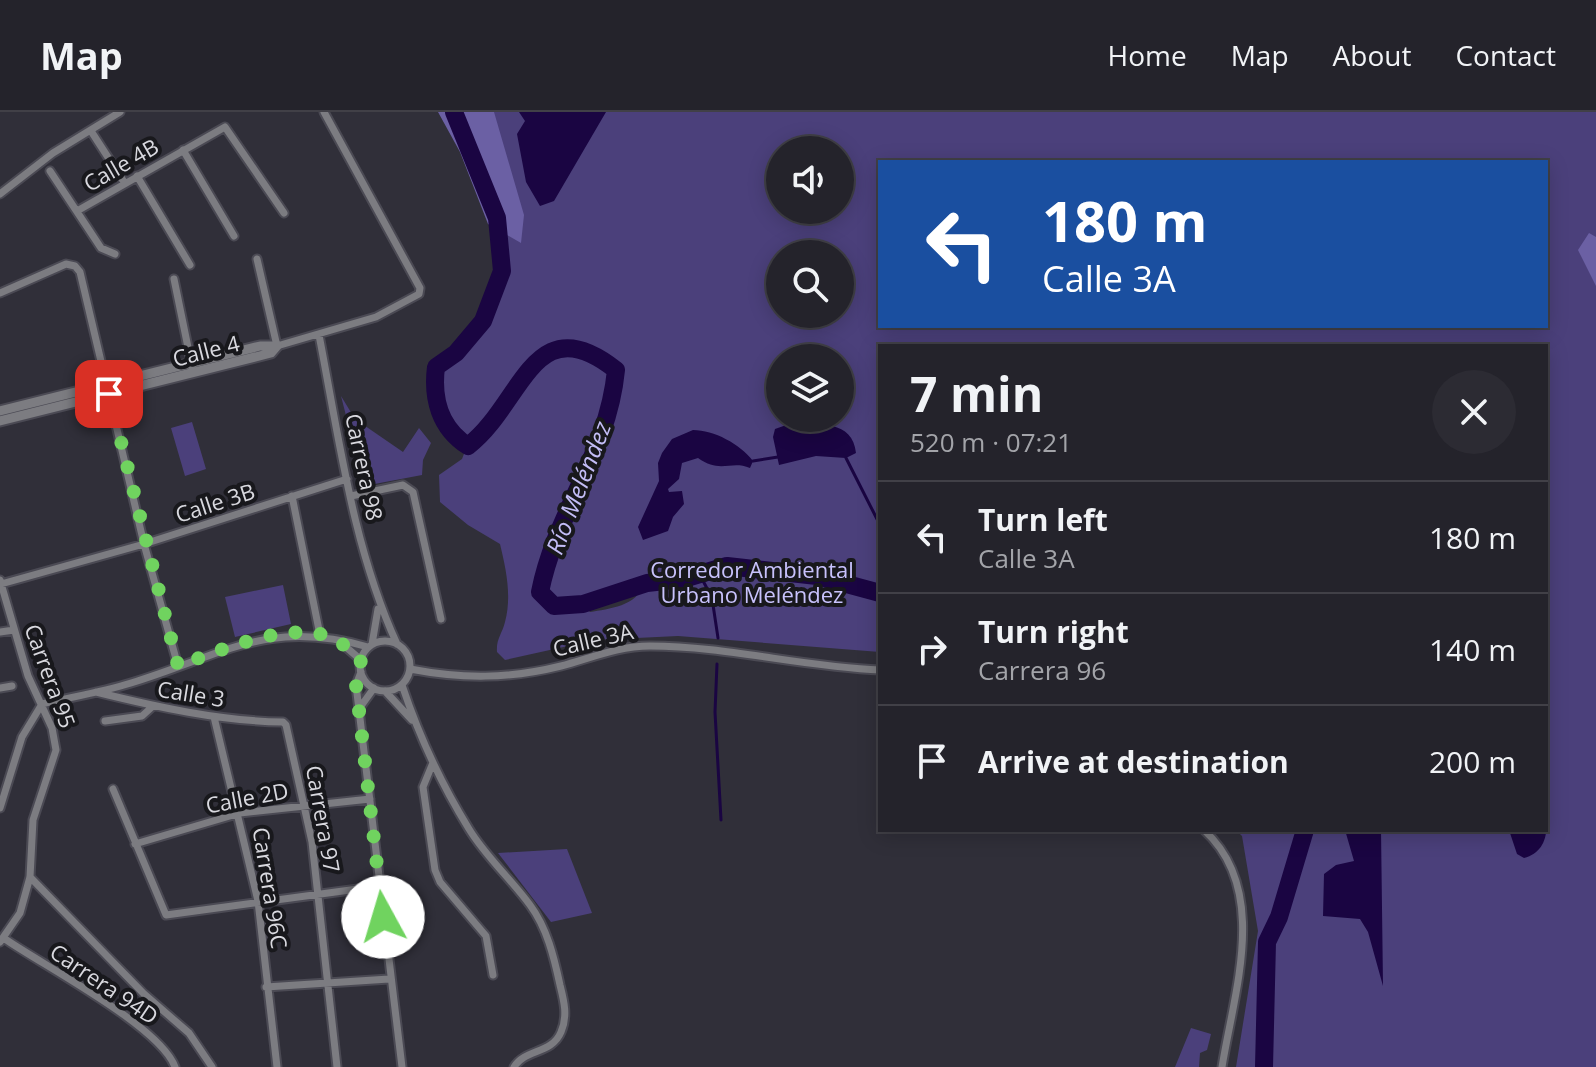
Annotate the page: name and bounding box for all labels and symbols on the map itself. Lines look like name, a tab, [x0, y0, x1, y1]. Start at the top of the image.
street label: Calle 4B	[77, 131, 164, 198]
street label: Calle 4	[169, 327, 243, 373]
pin	[75, 360, 143, 428]
street label: Carrera 98	[339, 411, 391, 523]
water label: Río Meléndez	[537, 416, 618, 559]
street label: Calle 3B	[171, 475, 258, 529]
park label: Corredor Ambiental Urbano Meléndez	[650, 554, 854, 609]
street label: Calle 3A	[550, 615, 636, 663]
street label: Carrera 95	[18, 620, 84, 732]
street label: Calle 3	[155, 673, 227, 713]
street label: Carrera 97	[300, 763, 348, 875]
street label: Calle 2D	[203, 774, 291, 820]
street label: Carrera 96C	[247, 825, 295, 951]
position arrow	[341, 875, 425, 959]
street label: Carrera 94D	[45, 936, 165, 1030]

